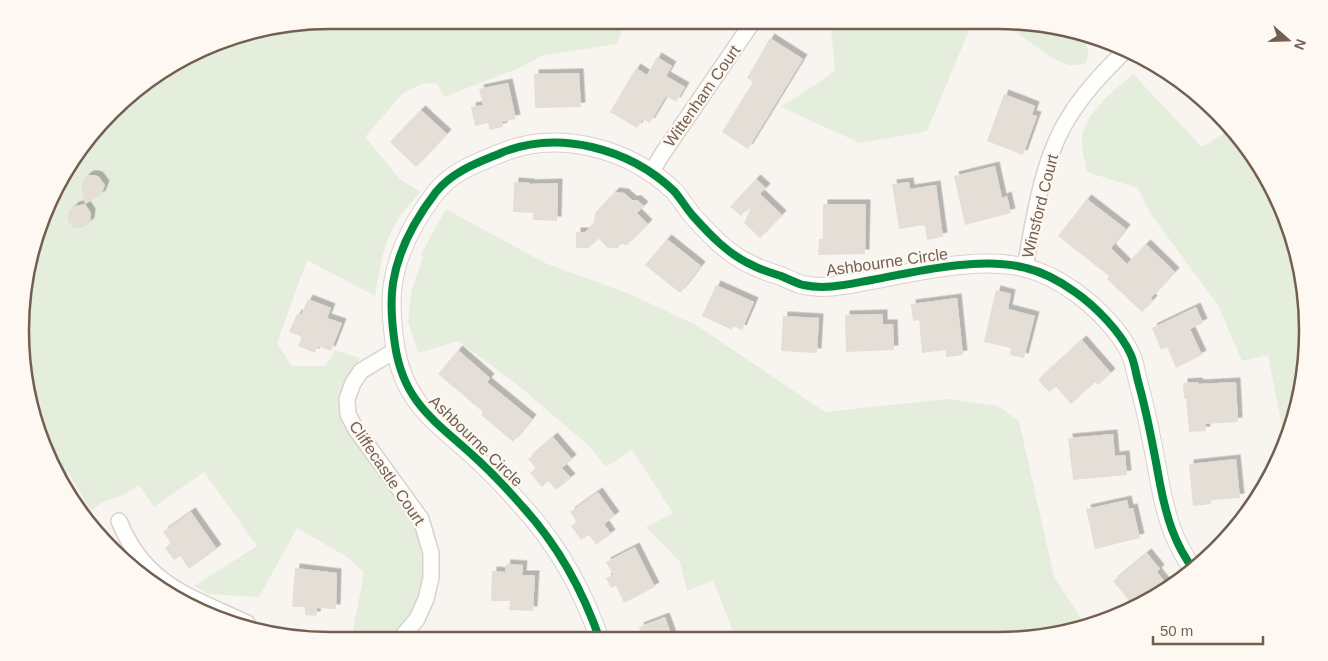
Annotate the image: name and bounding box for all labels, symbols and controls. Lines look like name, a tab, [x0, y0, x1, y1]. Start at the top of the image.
north arrow	[1263, 15, 1313, 65]
text: N	[1291, 37, 1309, 52]
street label: Wittenham Court	[661, 42, 744, 150]
street label: Winsford Court	[1019, 152, 1061, 260]
street label: Ashbourne Circle	[825, 245, 949, 279]
street label: Ashbourne Circle	[426, 392, 526, 490]
street label: Cliffecastle Court	[346, 418, 428, 529]
scale bar	[1153, 614, 1263, 646]
text: 50 m	[1160, 622, 1193, 639]

